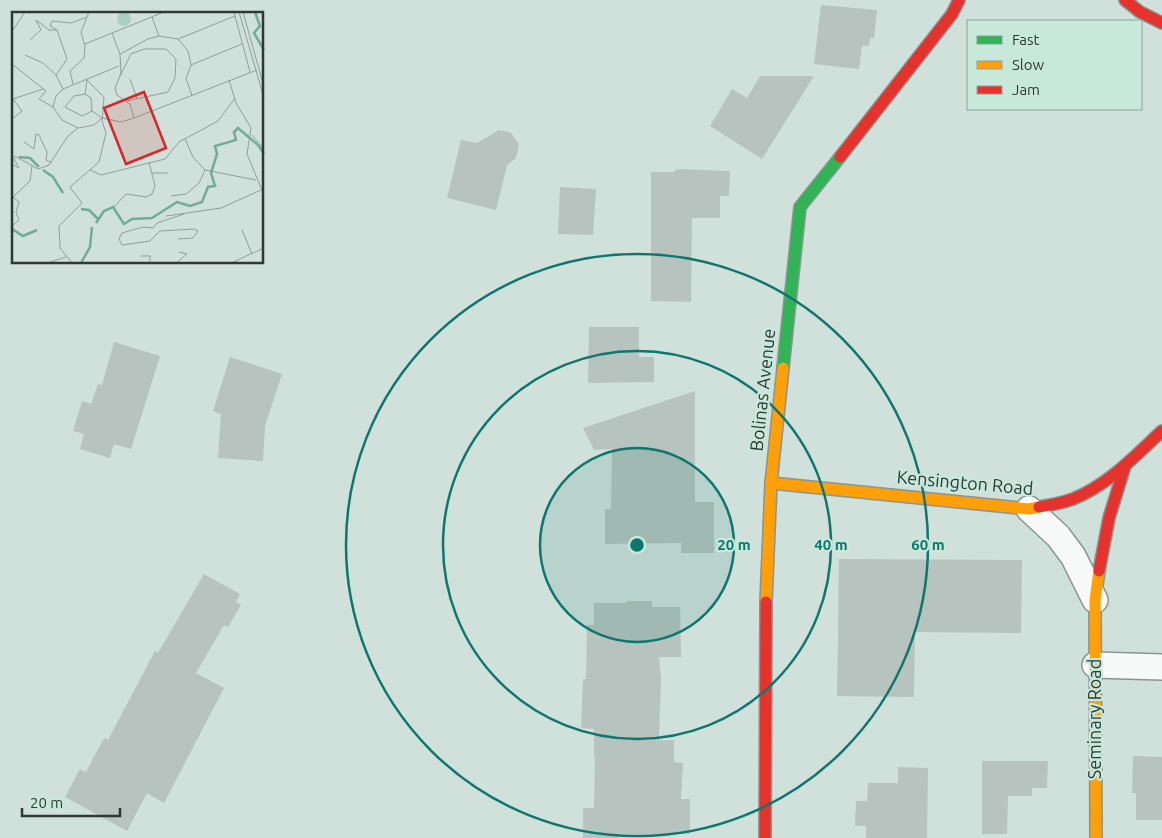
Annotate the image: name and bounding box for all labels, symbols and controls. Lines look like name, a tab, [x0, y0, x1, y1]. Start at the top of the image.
inset map	[12, 12, 264, 264]
legend	[967, 20, 1142, 110]
text: Fast	[1012, 31, 1040, 48]
text: Slow	[1012, 56, 1045, 73]
text: Jam	[1012, 81, 1040, 98]
street label: Bolinas Avenue	[746, 328, 778, 452]
street label: Kensington Road	[896, 466, 1034, 498]
centre of rings	[628, 536, 646, 554]
text: 20 m	[717, 536, 751, 553]
text: 40 m	[814, 536, 848, 553]
text: 60 m	[911, 536, 945, 553]
street label: Seminary Road	[1084, 659, 1104, 779]
scale bar	[22, 786, 120, 818]
text: 20 m	[30, 794, 63, 811]

